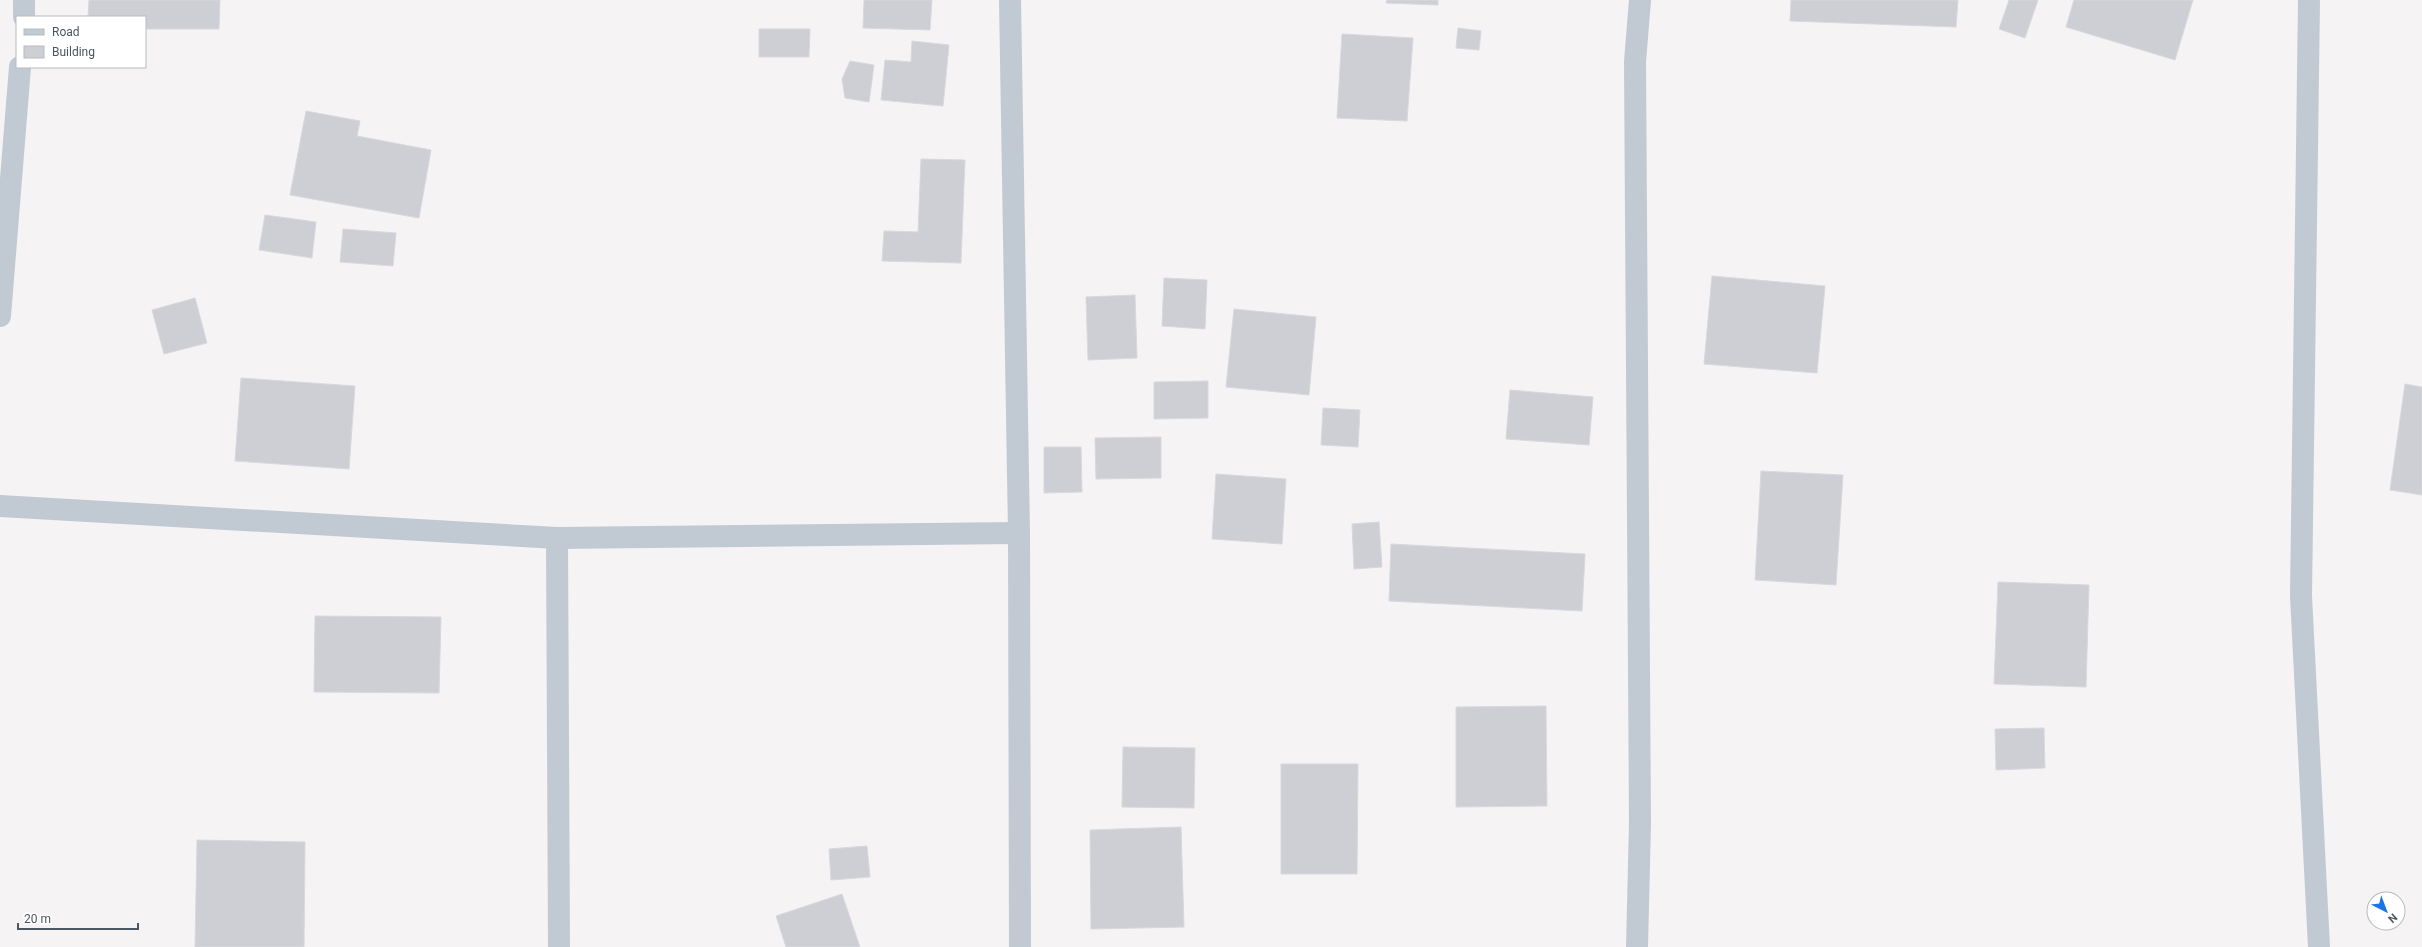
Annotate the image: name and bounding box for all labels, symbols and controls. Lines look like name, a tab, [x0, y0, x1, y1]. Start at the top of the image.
legend	[16, 16, 146, 68]
text: Road	[52, 25, 80, 39]
text: Building	[52, 45, 95, 59]
north arrow	[2366, 891, 2406, 931]
scale bar	[18, 905, 138, 931]
text: N	[2385, 911, 2400, 926]
text: 20 m	[24, 912, 51, 926]

